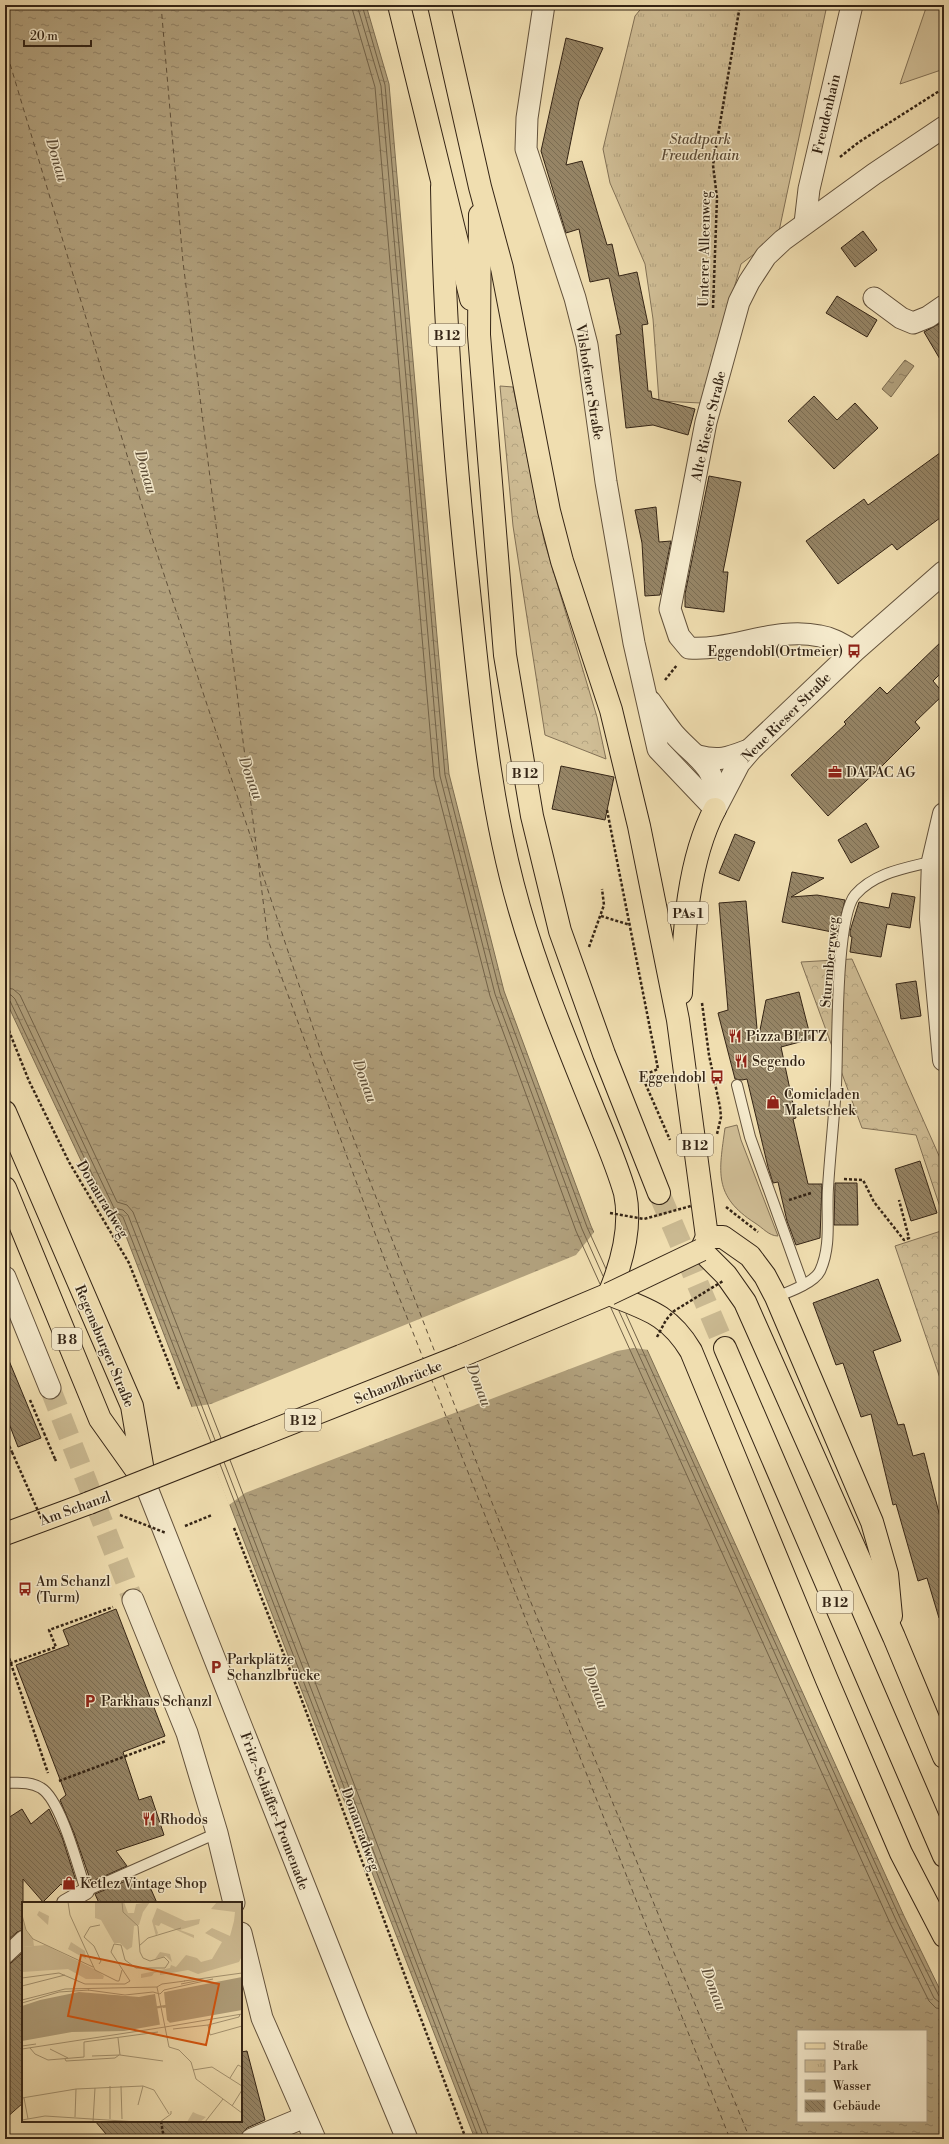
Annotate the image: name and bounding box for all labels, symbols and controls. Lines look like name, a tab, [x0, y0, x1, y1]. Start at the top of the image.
scale bar	[24, 22, 91, 48]
text: 20 m	[30, 29, 58, 44]
street label: Freudenhain	[809, 72, 845, 156]
park label: Stadtpark Freudenhain	[661, 131, 739, 165]
water label: Donau	[41, 135, 72, 185]
street label: Unterer Alleenweg	[695, 190, 715, 307]
street label: Vilshofener Straße	[571, 322, 607, 441]
road number: B 12	[429, 324, 465, 346]
street label: Alte Rieser Straße	[687, 369, 730, 484]
water label: Donau	[130, 447, 161, 497]
place label: Eggendobl(Ortmeier)	[708, 643, 843, 661]
bus stop icon: Eggendobl(Ortmeier)	[846, 643, 862, 659]
street label: Neue Rieser Straße	[738, 669, 835, 766]
water label: Donau	[234, 753, 267, 803]
road number: B 12	[507, 762, 543, 784]
office icon: DATAC AG	[827, 764, 843, 780]
place label: DATAC AG	[846, 764, 916, 782]
road number: PAs 1	[668, 902, 708, 924]
street label: Sturmbergweg	[817, 915, 843, 1009]
restaurant icon: Pizza BLITZ	[727, 1028, 743, 1044]
place label: Pizza BLITZ	[746, 1028, 827, 1046]
restaurant icon: Segendo	[733, 1053, 749, 1069]
place label: Segendo	[752, 1053, 806, 1071]
water label: Donau	[348, 1056, 381, 1106]
place label: Eggendobl	[639, 1069, 706, 1087]
bus stop icon: Eggendobl	[709, 1069, 725, 1085]
place label: Comicladen Maletschek	[784, 1086, 861, 1120]
shop icon: Comicladen Maletschek	[765, 1094, 781, 1110]
road number: B 12	[677, 1134, 713, 1156]
street label: Donauradweg	[72, 1157, 133, 1242]
street label: Regensburger Straße	[70, 1282, 138, 1410]
road number: B 8	[52, 1328, 82, 1350]
street label: Schanzlbrücke	[352, 1357, 445, 1409]
water label: Donau	[461, 1360, 496, 1410]
road number: B 12	[285, 1409, 321, 1431]
street label: Am Schanzl	[36, 1488, 113, 1530]
place label: Am Schanzl (Turm)	[35, 1573, 110, 1607]
bus stop icon: Am Schanzl (Turm)	[17, 1581, 33, 1597]
road number: B 12	[817, 1591, 853, 1613]
place label: Parkplätze Schanzlbrücke	[227, 1651, 320, 1685]
parking icon: Parkplätze Schanzlbrücke	[208, 1659, 224, 1675]
water label: Donau	[578, 1662, 613, 1712]
parking icon: Parkhaus Schanzl	[82, 1693, 98, 1709]
place label: Parkhaus Schanzl	[101, 1693, 212, 1711]
street label: Fritz-Schäffer-Promenade	[236, 1730, 312, 1893]
street label: Donauradweg	[337, 1785, 384, 1874]
restaurant icon: Rhodos	[141, 1811, 157, 1827]
place label: Rhodos	[160, 1811, 208, 1829]
shop icon: Ketlez Vintage Shop	[61, 1875, 77, 1891]
place label: Ketlez Vintage Shop	[80, 1875, 207, 1893]
inset map	[22, 1902, 242, 2122]
water label: Donau	[696, 1964, 731, 2014]
legend	[797, 2030, 927, 2122]
text: Straße	[833, 2039, 868, 2054]
text: Park	[833, 2059, 859, 2074]
text: Wasser	[832, 2079, 871, 2094]
text: Gebäude	[833, 2099, 881, 2114]

